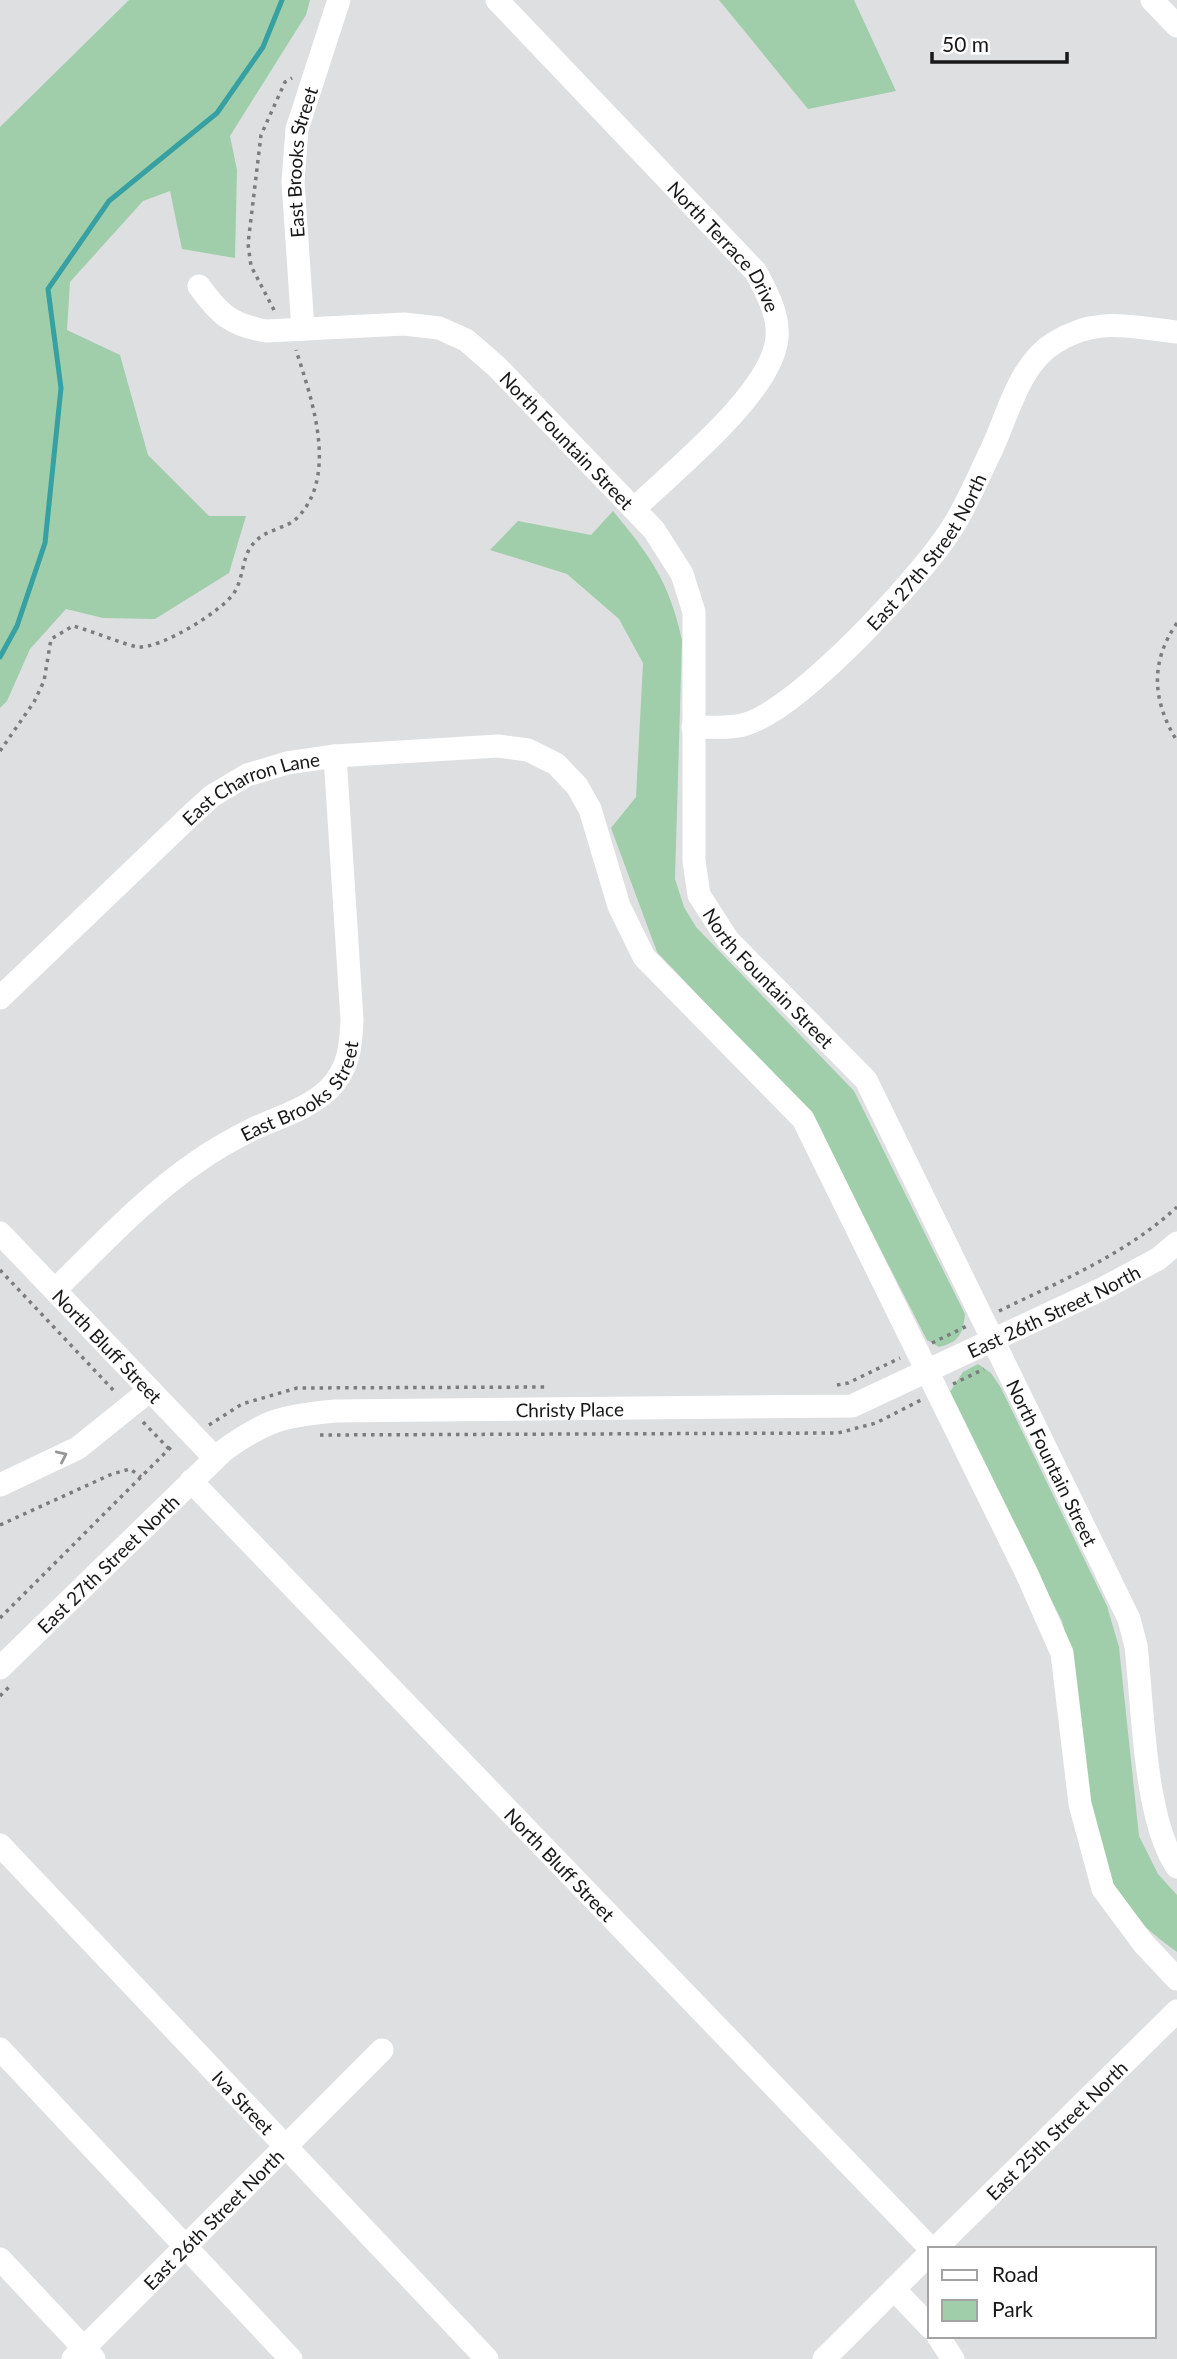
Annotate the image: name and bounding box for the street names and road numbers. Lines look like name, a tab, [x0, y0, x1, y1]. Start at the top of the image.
street label: East Brooks Street	[281, 83, 322, 239]
street label: North Terrace Drive	[664, 176, 785, 315]
street label: North Fountain Street	[496, 366, 639, 514]
street label: East 27th Street North	[861, 470, 990, 634]
street label: East Charron Lane	[177, 747, 321, 829]
street label: North Fountain Street	[699, 903, 839, 1052]
street label: East Brooks Street	[236, 1039, 362, 1145]
street label: East 26th Street North	[963, 1259, 1144, 1362]
street label: North Bluff Street	[48, 1284, 168, 1408]
street label: North Fountain Street	[1002, 1375, 1103, 1550]
street label: Christy Place	[515, 1397, 624, 1421]
street label: East 27th Street North	[32, 1489, 183, 1637]
street label: North Bluff Street	[500, 1803, 620, 1926]
street label: East 25th Street North	[981, 2055, 1132, 2204]
street label: Iva Street	[208, 2065, 279, 2139]
street label: East 26th Street North	[138, 2144, 288, 2294]

